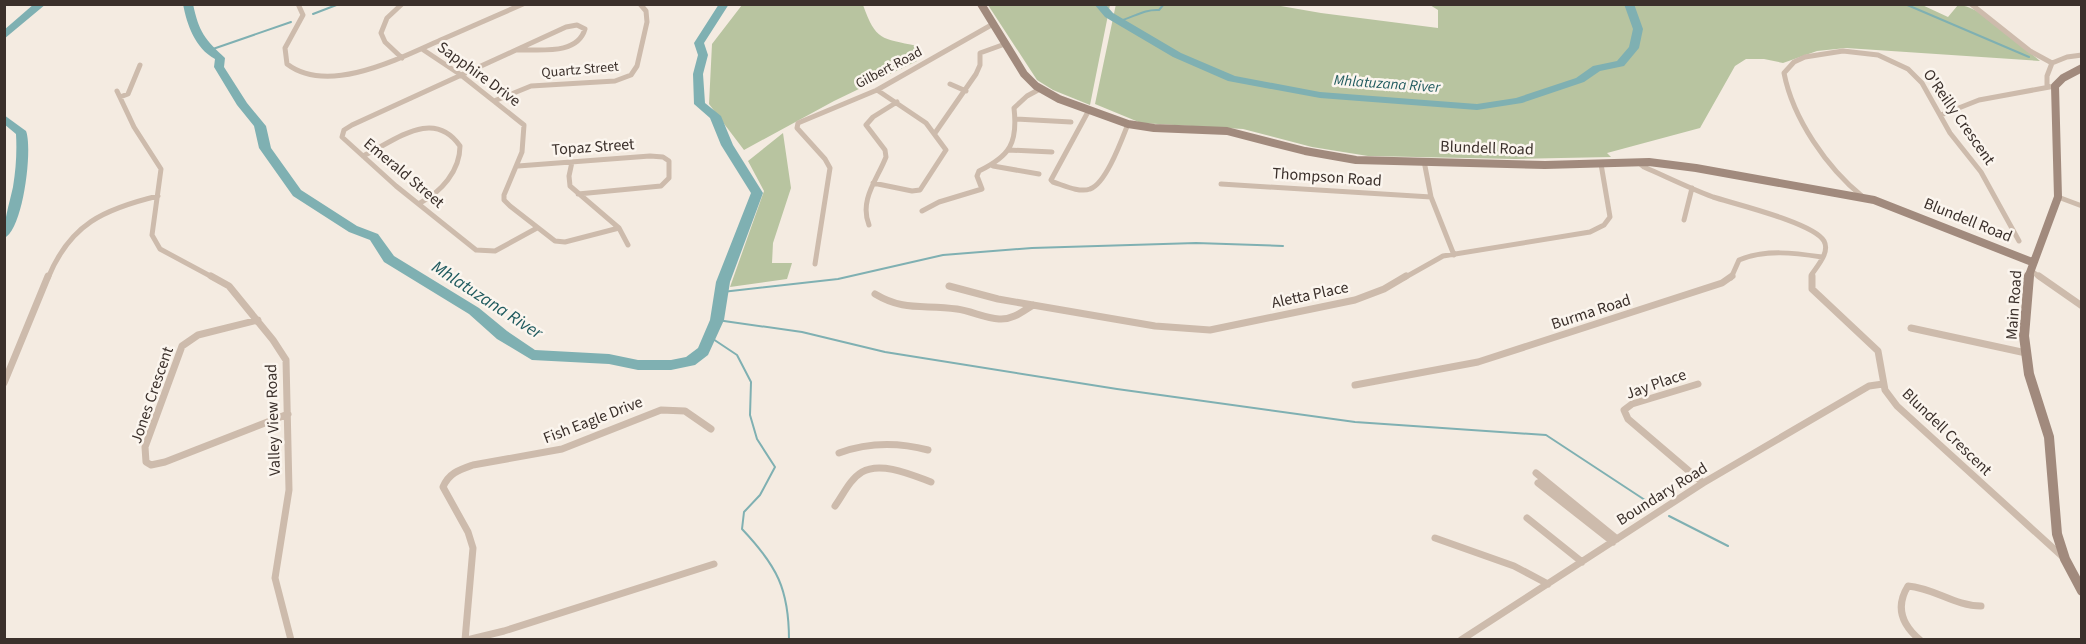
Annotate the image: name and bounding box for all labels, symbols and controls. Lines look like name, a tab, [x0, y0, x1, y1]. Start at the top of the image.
street label: Sapphire Drive	[433, 36, 525, 112]
street label: Gilbert Road	[852, 42, 926, 94]
street label: Quartz Street	[541, 57, 620, 83]
street label: O'Reilly Crescent	[1918, 65, 2001, 170]
water label: Mhlatuzana River	[1333, 70, 1442, 98]
street label: Emerald Street	[359, 133, 449, 214]
street label: Topaz Street	[551, 133, 636, 161]
street label: Blundell Road	[1440, 135, 1534, 161]
street label: Thompson Road	[1271, 162, 1383, 192]
street label: Blundell Road	[1921, 192, 2015, 248]
water label: Mhlatuzana River	[427, 255, 548, 346]
street label: Main Road	[2001, 269, 2027, 341]
street label: Aletta Place	[1270, 276, 1351, 314]
street label: Burma Road	[1548, 289, 1634, 335]
street label: Jones Crescent	[125, 343, 179, 446]
street label: Jay Place	[1623, 363, 1689, 405]
street label: Valley View Road	[260, 364, 286, 476]
street label: Blundell Crescent	[1897, 383, 1997, 481]
street label: Fish Eagle Drive	[540, 391, 646, 449]
street label: Boundary Road	[1612, 457, 1712, 531]

